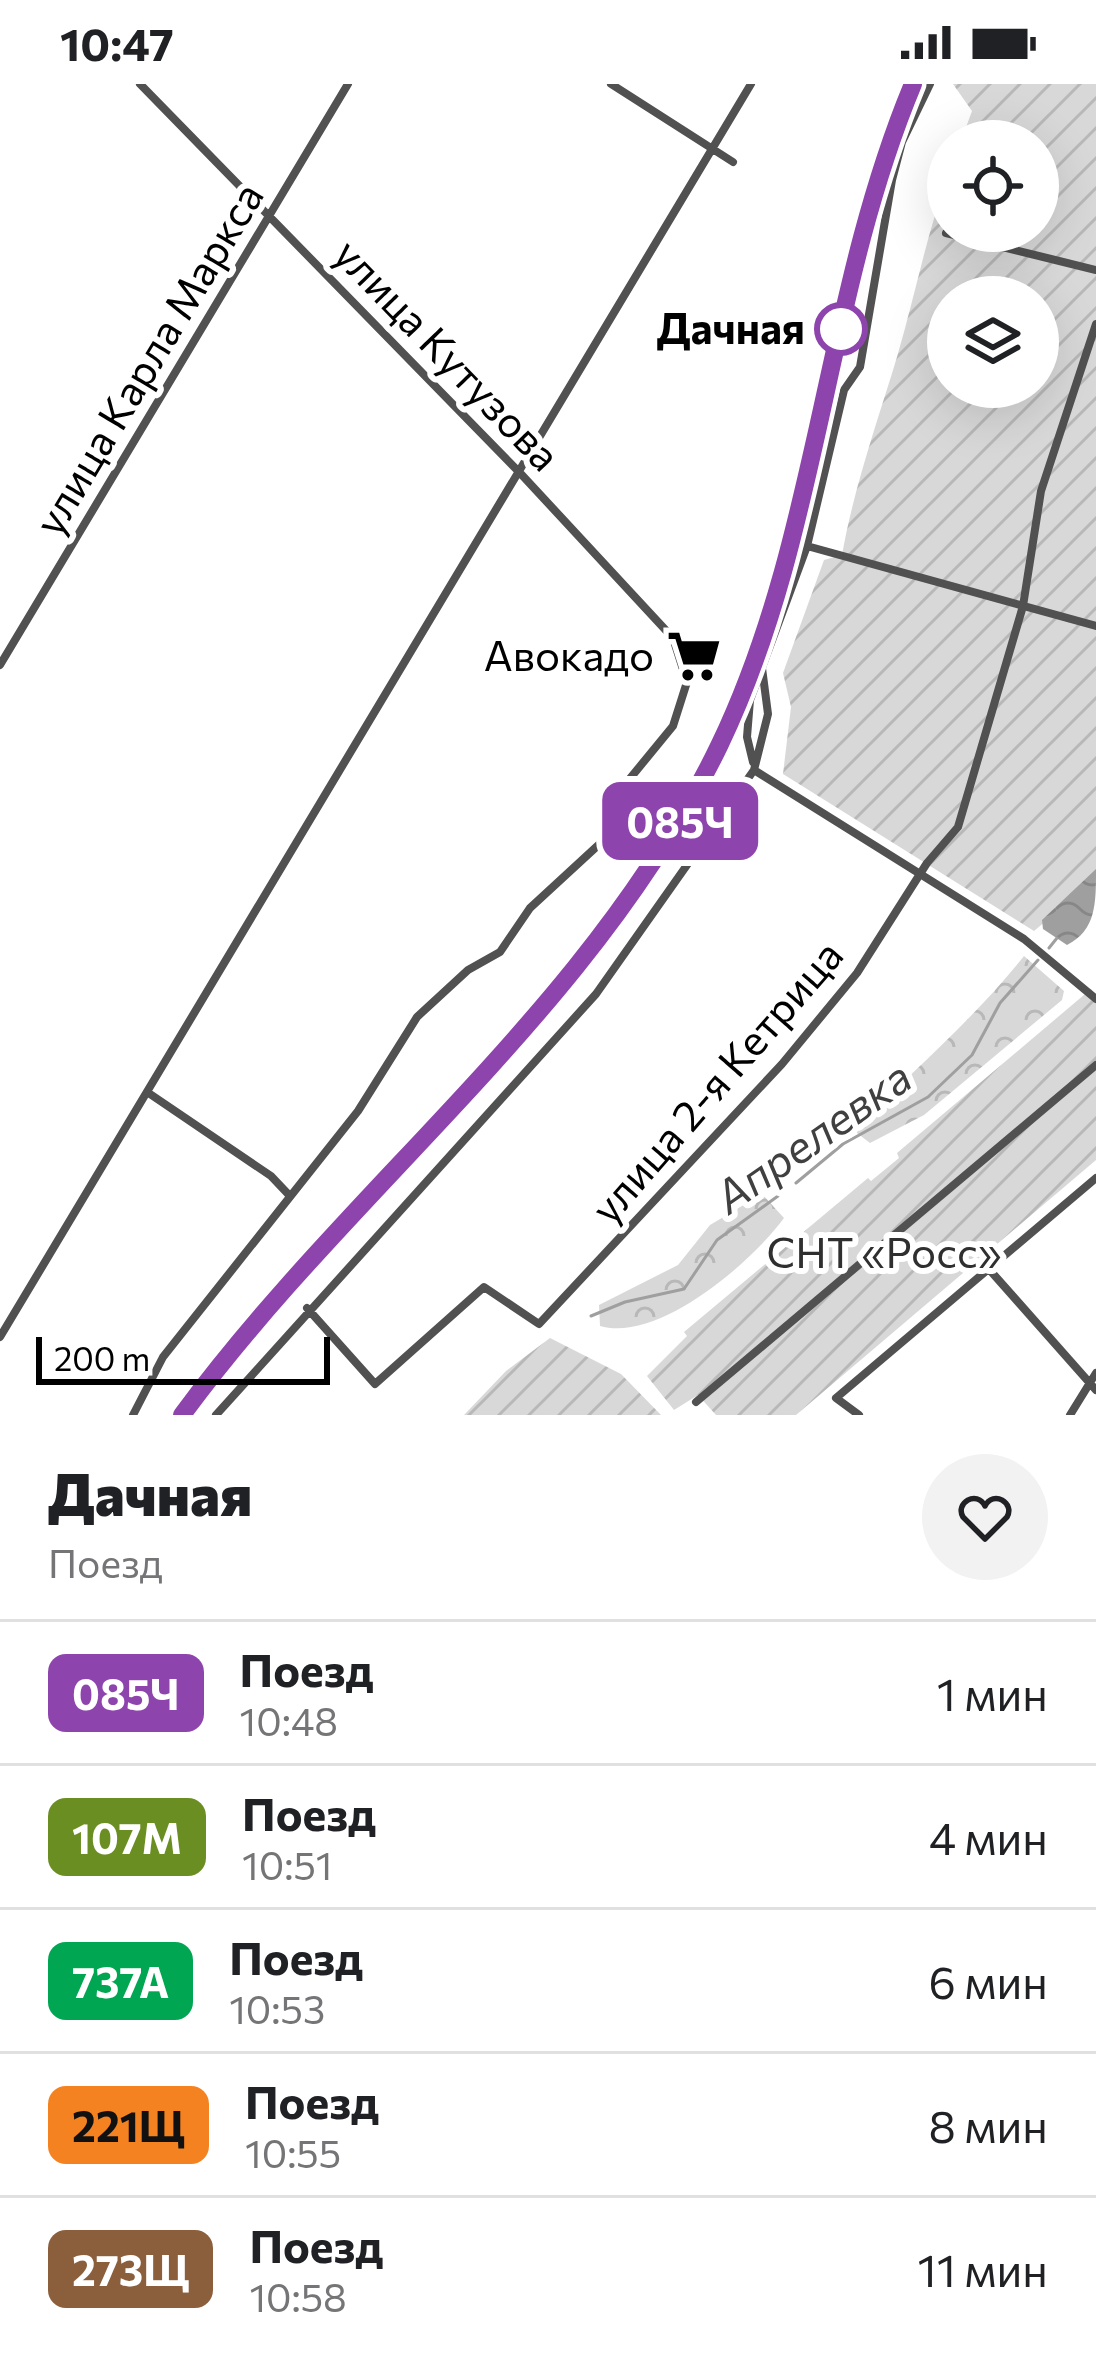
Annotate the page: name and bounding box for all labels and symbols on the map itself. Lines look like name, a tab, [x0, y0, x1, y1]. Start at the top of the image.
street label: улица Карла Маркса	[22, 172, 273, 544]
street label: улица Кутузова	[325, 227, 572, 480]
place label: Дачная	[657, 301, 805, 353]
marker: Дачная	[816, 304, 866, 354]
supermarket icon: Авокадо	[665, 627, 723, 685]
place label: Авокадо	[484, 628, 654, 680]
line badge: 085Ч	[596, 782, 764, 860]
street label: улица 2-я Кетрица	[579, 929, 852, 1233]
water label: Апрелевка	[701, 1047, 921, 1224]
park label: СНТ «Росс»	[766, 1225, 1002, 1277]
scale bar	[36, 1331, 330, 1384]

